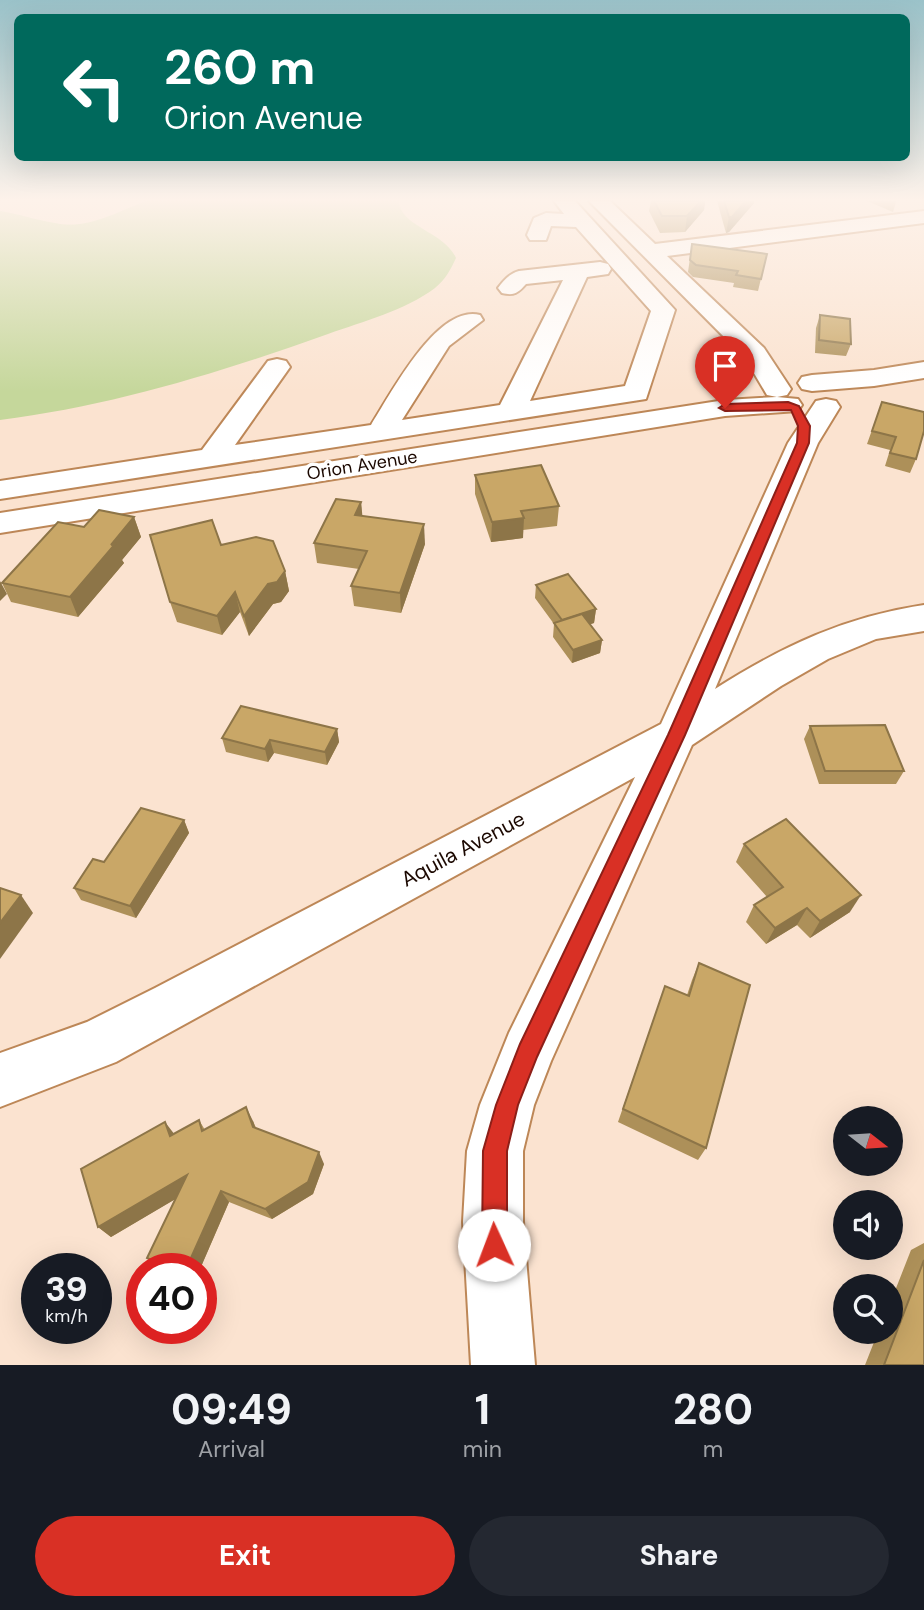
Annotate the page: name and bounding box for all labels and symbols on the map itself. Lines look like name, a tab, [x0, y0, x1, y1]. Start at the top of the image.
pin	[695, 336, 755, 408]
street label: Orion Avenue	[305, 444, 419, 486]
street label: Aquila Avenue	[396, 805, 530, 893]
north arrow	[833, 1106, 903, 1176]
position arrow	[457, 1208, 531, 1282]
speed limit sign: 40	[126, 1253, 217, 1344]

